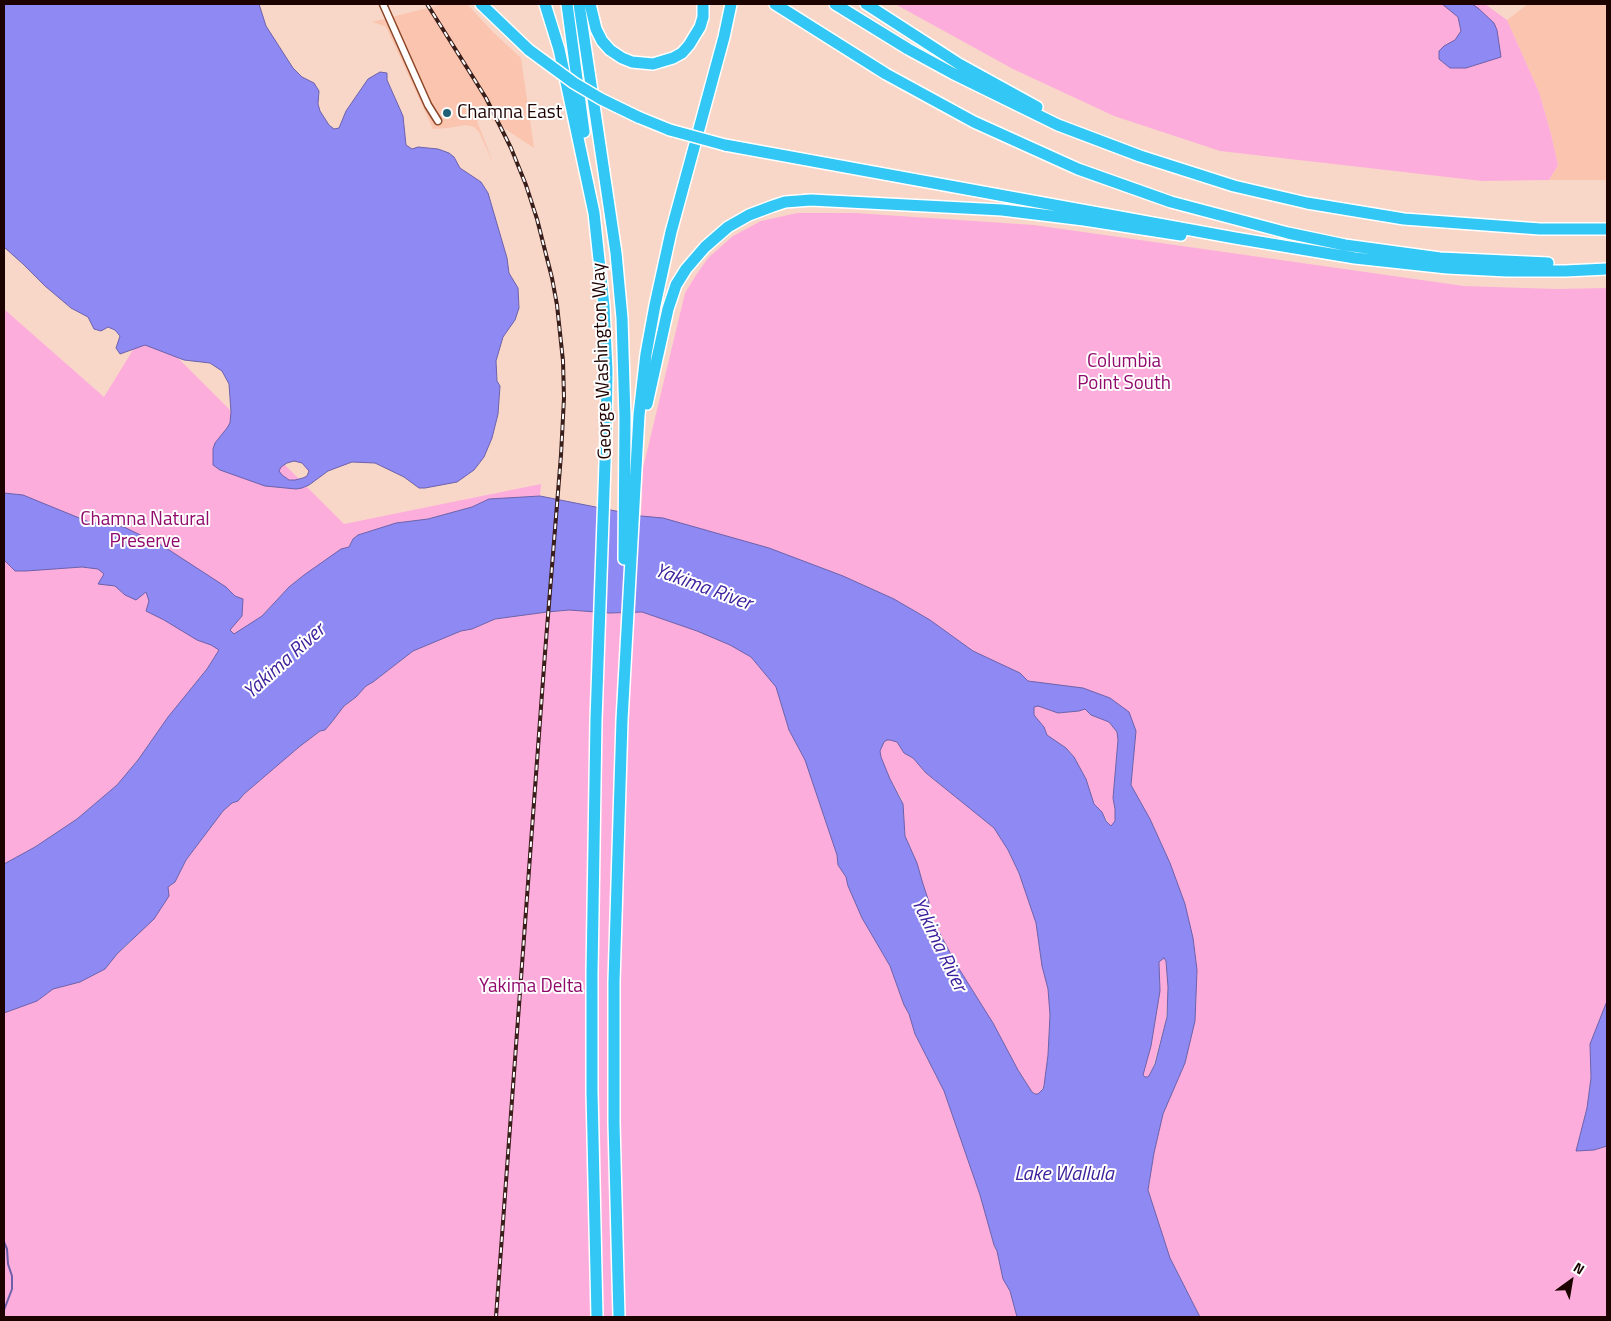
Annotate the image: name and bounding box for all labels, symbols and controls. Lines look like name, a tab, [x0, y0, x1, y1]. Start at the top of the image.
place label: Chamna East	[457, 102, 562, 124]
marker: Chamna East	[441, 107, 453, 119]
street label: George Washington Way	[588, 262, 618, 460]
park label: Columbia Point South	[1077, 351, 1171, 395]
park label: Chamna Natural Preserve	[80, 509, 210, 553]
water label: Yakima River	[651, 559, 755, 617]
water label: Yakima River	[239, 619, 331, 705]
water label: Yakima River	[905, 894, 971, 996]
park label: Yakima Delta	[479, 976, 583, 998]
water label: Lake Wallula	[1014, 1163, 1114, 1187]
north arrow	[1546, 1256, 1596, 1306]
text: N	[1570, 1256, 1589, 1279]

